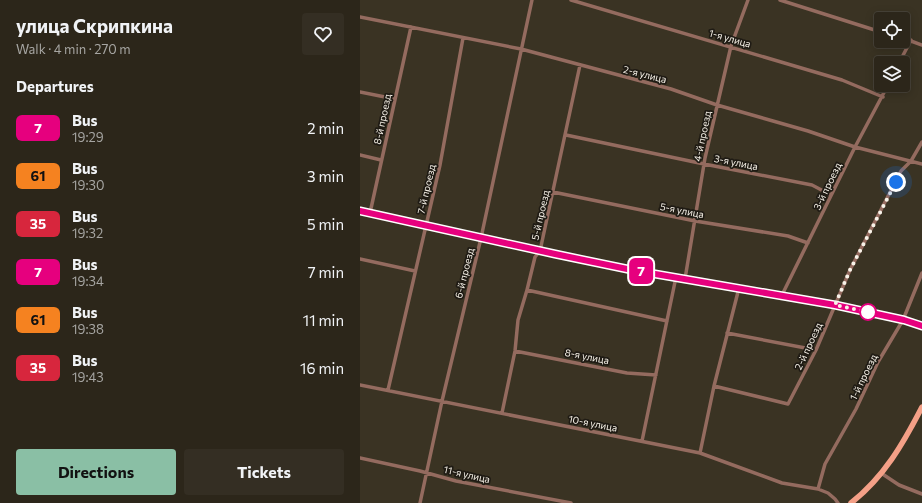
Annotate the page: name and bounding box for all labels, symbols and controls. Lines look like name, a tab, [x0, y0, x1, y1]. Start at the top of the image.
map controls	[874, 12, 910, 92]
button: locate	[874, 12, 910, 48]
button: heart	[302, 13, 344, 55]
text: улица Скрипкина	[16, 14, 173, 37]
street label: 1-я улица	[708, 26, 752, 50]
text: Walk · 4 min · 270 m	[16, 41, 131, 57]
button: layers	[874, 56, 910, 92]
street label: 2-я улица	[622, 63, 668, 85]
text: Departures	[16, 77, 94, 95]
street label: 8-й проезд	[371, 92, 393, 145]
street label: 4-й проезд	[691, 109, 713, 162]
text: Bus	[72, 111, 97, 129]
text: 7	[34, 119, 42, 136]
text: 2 min	[307, 119, 344, 137]
text: 19:29	[72, 129, 104, 145]
street label: 3-я улица	[713, 152, 759, 172]
text: Bus	[72, 159, 97, 177]
street label: 3-й проезд	[810, 160, 844, 212]
street label: 7-й проезд	[414, 163, 438, 215]
text: 61	[31, 167, 45, 184]
text: 3 min	[307, 167, 344, 185]
your location	[886, 172, 906, 192]
text: 19:30	[72, 177, 104, 193]
street label: 5-й проезд	[528, 189, 552, 241]
street label: 5-я улица	[659, 200, 705, 220]
text: Bus	[72, 207, 97, 225]
text: 35	[30, 215, 46, 232]
text: 5 min	[307, 215, 344, 233]
text: 19:32	[72, 225, 103, 241]
street label: 6-й проезд	[452, 246, 476, 299]
text: Bus	[72, 255, 97, 273]
line badge: 7	[628, 258, 654, 284]
text: 7	[637, 262, 645, 279]
text: 7	[34, 263, 42, 280]
text: 7 min	[308, 263, 344, 281]
text: 19:34	[72, 273, 104, 289]
text: Bus	[72, 303, 97, 321]
unlabelled marker	[859, 303, 877, 321]
text: 61	[31, 311, 45, 328]
text: 11 min	[303, 311, 344, 329]
street label: 2-й проезд	[792, 320, 824, 372]
text: 19:38	[72, 321, 104, 337]
street label: 8-я улица	[564, 346, 610, 366]
text: Bus	[72, 351, 97, 369]
street label: 1-й проезд	[847, 352, 879, 402]
text: 35	[30, 359, 46, 376]
text: 16 min	[300, 359, 344, 377]
text: 19:43	[72, 369, 104, 385]
street label: 10-я улица	[568, 412, 618, 434]
button: Directions	[16, 449, 176, 495]
button: Tickets	[184, 449, 344, 495]
street label: 11-я улица	[443, 463, 491, 485]

